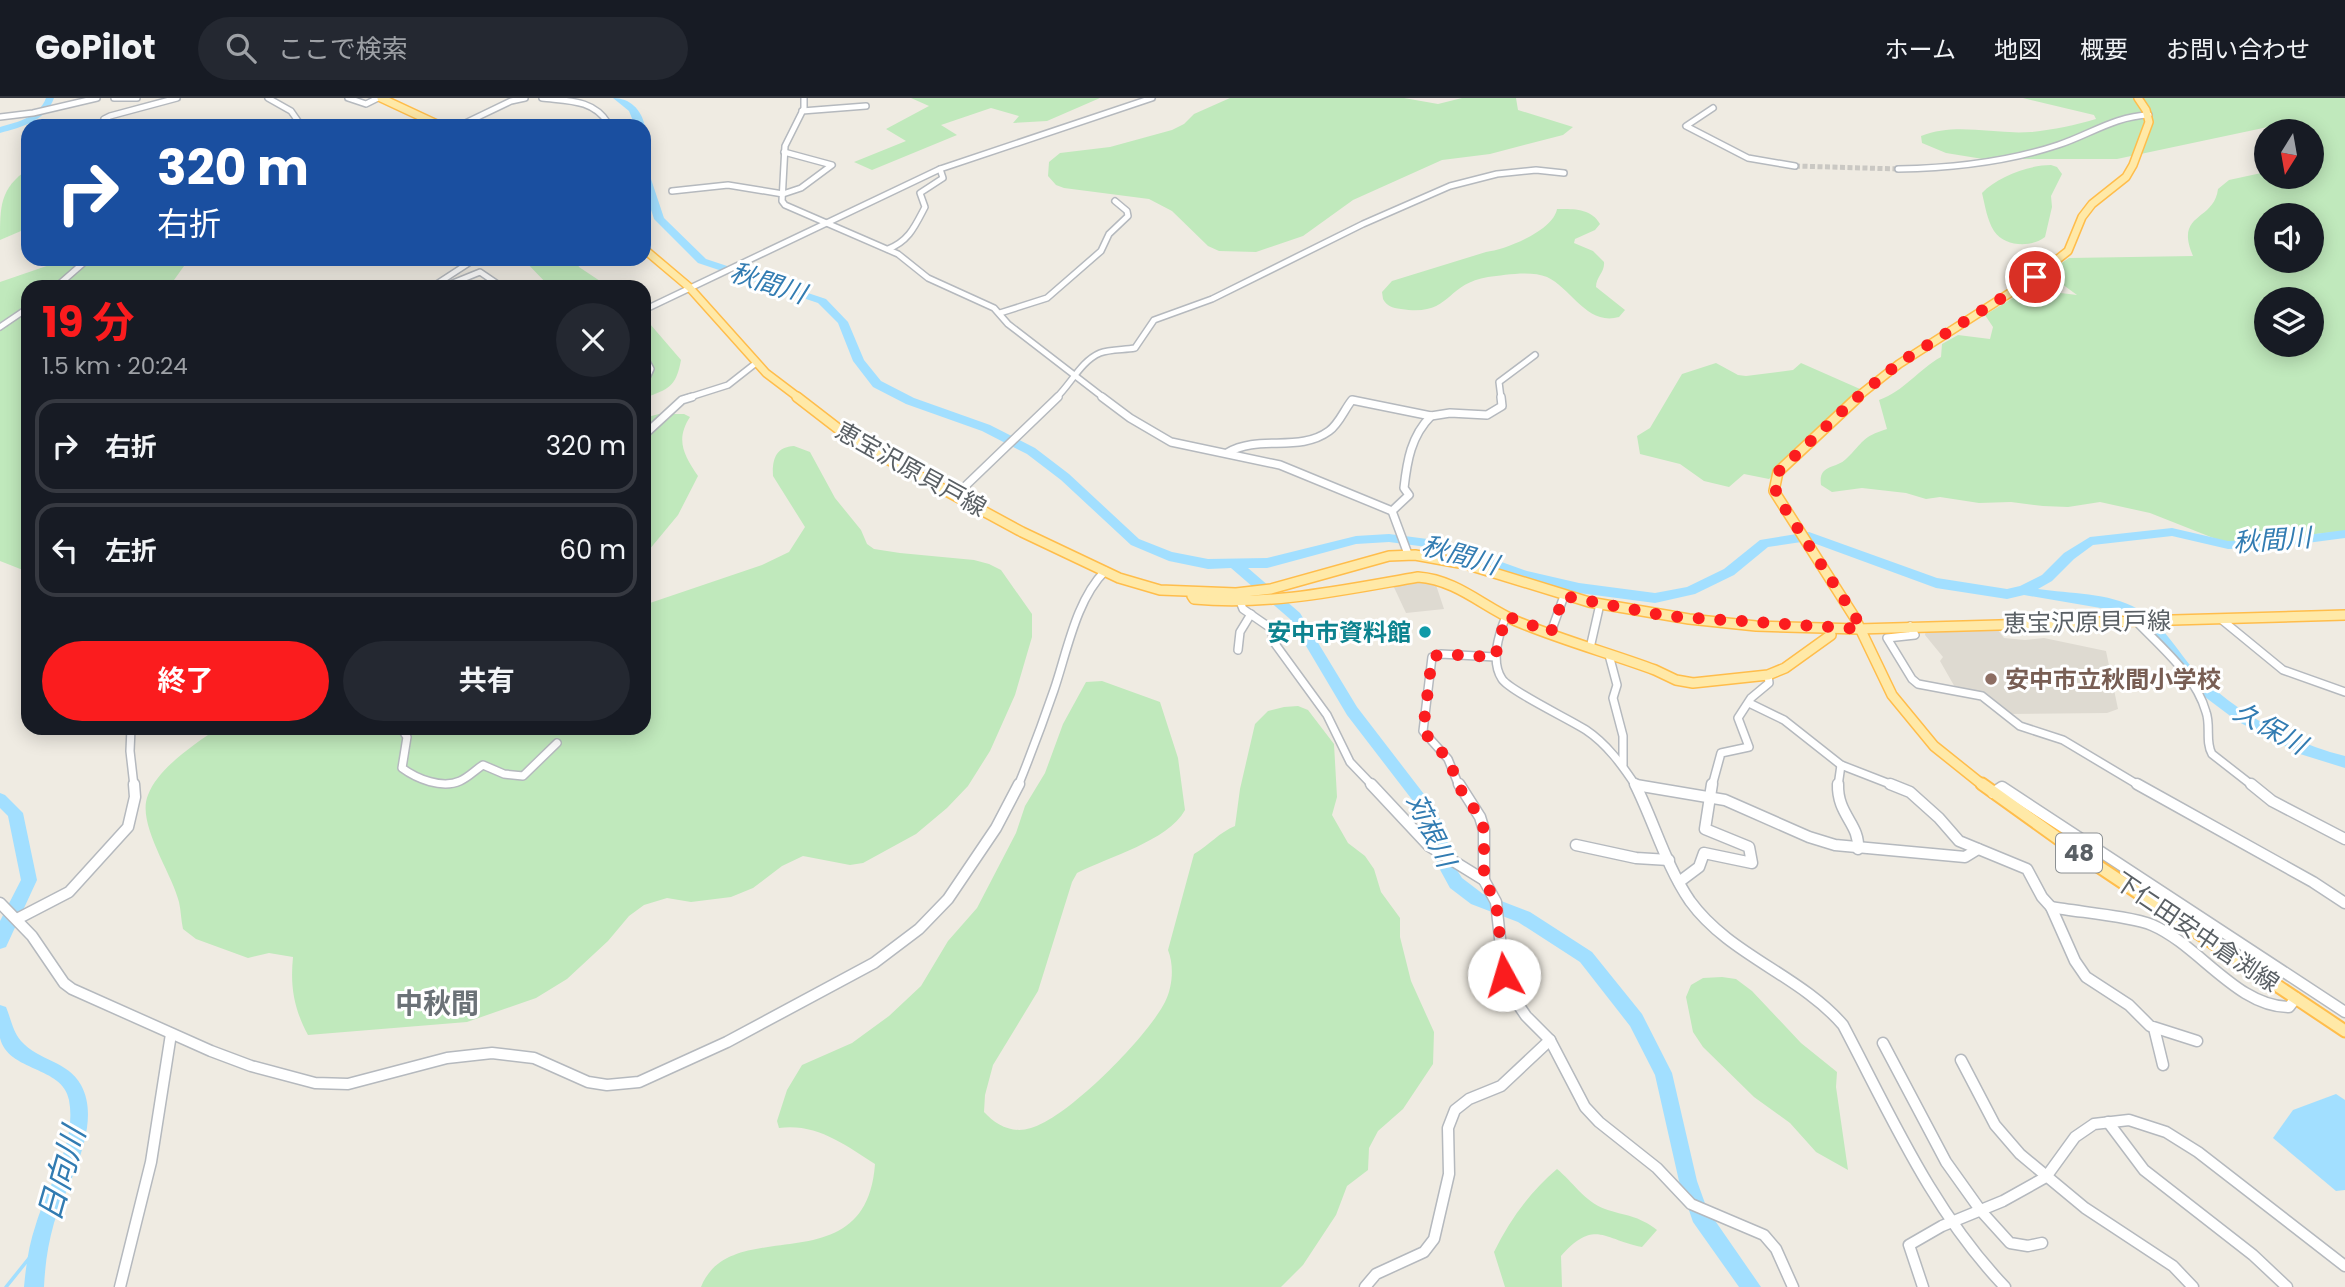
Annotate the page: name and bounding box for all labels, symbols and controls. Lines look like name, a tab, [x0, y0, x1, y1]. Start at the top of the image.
search box	[198, 17, 688, 80]
text: GoPilot	[35, 24, 156, 71]
icon: search	[222, 29, 260, 67]
text: ここで検索	[278, 31, 408, 67]
text: ホーム	[1885, 33, 1956, 66]
text: 地図	[1994, 33, 2042, 66]
text: 概要	[2080, 33, 2128, 66]
text: お問い合わせ	[2166, 33, 2310, 66]
north arrow	[2254, 119, 2324, 189]
map controls	[2254, 119, 2324, 357]
text: 320 m	[157, 134, 309, 202]
icon: right	[42, 147, 133, 238]
text: 右折	[157, 201, 221, 246]
button: sound	[2254, 203, 2324, 273]
pin	[2005, 247, 2065, 307]
water label: 秋間川	[725, 254, 813, 313]
icon: arrive	[2016, 258, 2054, 296]
button: layers	[2254, 287, 2324, 357]
text: 19 分	[42, 293, 135, 352]
button: close	[556, 303, 630, 377]
text: 1.5 km · 20:24	[42, 350, 188, 382]
street label: 恵宝沢原貝戸線	[830, 414, 992, 524]
icon: right	[46, 427, 84, 465]
text: 320 m	[546, 428, 626, 464]
text: 右折	[105, 429, 157, 465]
water label: 秋間川	[2232, 519, 2315, 561]
water label: 秋間川	[1418, 527, 1505, 584]
icon: left	[46, 531, 84, 569]
text: 60 m	[559, 532, 626, 568]
text: 左折	[105, 533, 157, 569]
street label: 恵宝沢原貝戸線	[2003, 604, 2171, 640]
place label: 安中市資料館	[1267, 616, 1411, 649]
marker: 安中市資料館	[1417, 624, 1433, 640]
button: 終了	[42, 641, 329, 721]
button: 共有	[343, 641, 630, 721]
place label: 安中市立秋間小学校	[2005, 663, 2221, 696]
marker: 安中市立秋間小学校	[1983, 671, 1999, 687]
water label: 久保川	[2227, 693, 2315, 764]
water label: 苅根川	[1398, 787, 1466, 876]
road number: 48	[2056, 834, 2102, 873]
street label: 下仁田安中倉渕線	[2108, 865, 2286, 999]
position arrow	[1467, 938, 1541, 1012]
district label: 中秋間	[395, 984, 479, 1023]
water label: 日向川	[26, 1119, 97, 1226]

